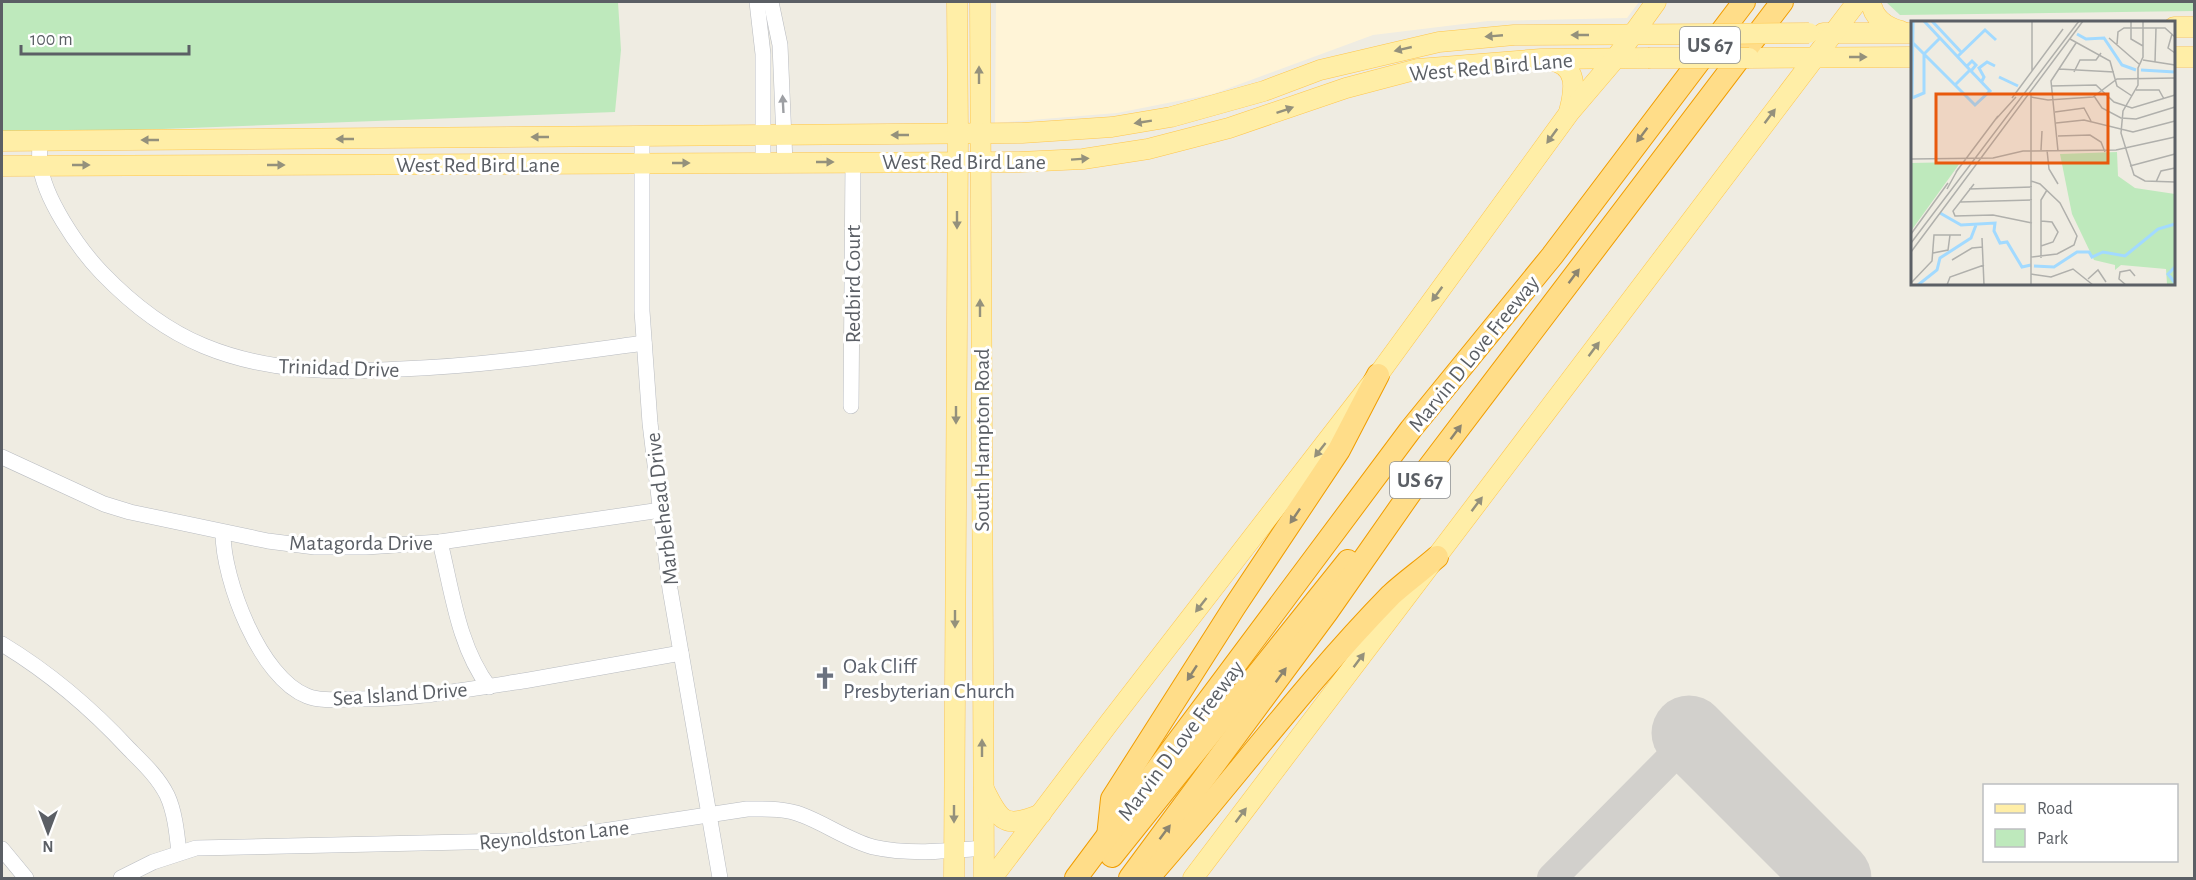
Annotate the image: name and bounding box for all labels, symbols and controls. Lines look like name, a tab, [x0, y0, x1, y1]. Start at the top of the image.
scale bar	[21, 18, 189, 56]
inset map	[1911, 21, 2175, 285]
road number: US 67	[1680, 27, 1740, 63]
one-way arrow	[1571, 30, 1590, 40]
text: 100 m	[30, 31, 73, 49]
one-way arrow	[1485, 31, 1504, 41]
one-way arrow	[1394, 45, 1412, 55]
street label: West Red Bird Lane	[1408, 49, 1574, 85]
one-way arrow	[1849, 52, 1868, 62]
one-way arrow	[974, 66, 984, 85]
one-way arrow	[779, 95, 788, 114]
one-way arrow	[1276, 104, 1294, 114]
one-way arrow	[1764, 108, 1776, 123]
one-way arrow	[1133, 118, 1152, 127]
one-way arrow	[1637, 128, 1649, 143]
one-way arrow	[1546, 129, 1558, 144]
one-way arrow	[890, 130, 909, 140]
one-way arrow	[531, 132, 550, 142]
one-way arrow	[336, 134, 355, 144]
one-way arrow	[141, 135, 160, 145]
street label: West Red Bird Lane	[882, 151, 1046, 173]
street label: West Red Bird Lane	[396, 154, 560, 176]
one-way arrow	[1070, 154, 1089, 164]
one-way arrow	[816, 157, 835, 167]
one-way arrow	[671, 158, 690, 168]
one-way arrow	[71, 160, 90, 170]
one-way arrow	[266, 160, 285, 169]
one-way arrow	[953, 210, 962, 229]
street label: Redbird Court	[842, 225, 864, 343]
one-way arrow	[1568, 268, 1580, 284]
street label: Marvin D Love Freeway	[1404, 271, 1544, 436]
one-way arrow	[1431, 286, 1443, 302]
one-way arrow	[975, 298, 985, 317]
one-way arrow	[1588, 341, 1601, 357]
street label: South Hampton Road	[971, 348, 993, 532]
street label: Trinidad Drive	[278, 355, 400, 381]
one-way arrow	[951, 405, 961, 424]
one-way arrow	[1450, 424, 1462, 439]
street label: Marblehead Drive	[642, 431, 682, 586]
one-way arrow	[1315, 443, 1327, 458]
road number: US 67	[1390, 462, 1450, 498]
one-way arrow	[1470, 497, 1482, 512]
one-way arrow	[1290, 508, 1301, 524]
street label: Matagorda Drive	[289, 532, 433, 554]
one-way arrow	[1195, 596, 1207, 612]
one-way arrow	[950, 610, 960, 629]
one-way arrow	[1352, 652, 1364, 667]
place label: Oak Cliff Presbyterian Church	[843, 655, 1015, 702]
street label: Marvin D Love Freeway	[1114, 656, 1248, 825]
church icon: Oak Cliff Presbyterian Church	[812, 665, 838, 691]
one-way arrow	[1187, 665, 1198, 681]
one-way arrow	[1275, 667, 1287, 683]
street label: Sea Island Drive	[332, 678, 468, 710]
one-way arrow	[977, 738, 987, 757]
legend	[1983, 784, 2178, 862]
text: Road	[2037, 800, 2073, 818]
north arrow	[18, 802, 78, 862]
one-way arrow	[949, 805, 959, 824]
one-way arrow	[1235, 808, 1247, 824]
street label: Reynoldston Lane	[478, 816, 630, 854]
one-way arrow	[1159, 824, 1171, 840]
text: Park	[2037, 830, 2069, 848]
text: N	[42, 838, 54, 854]

